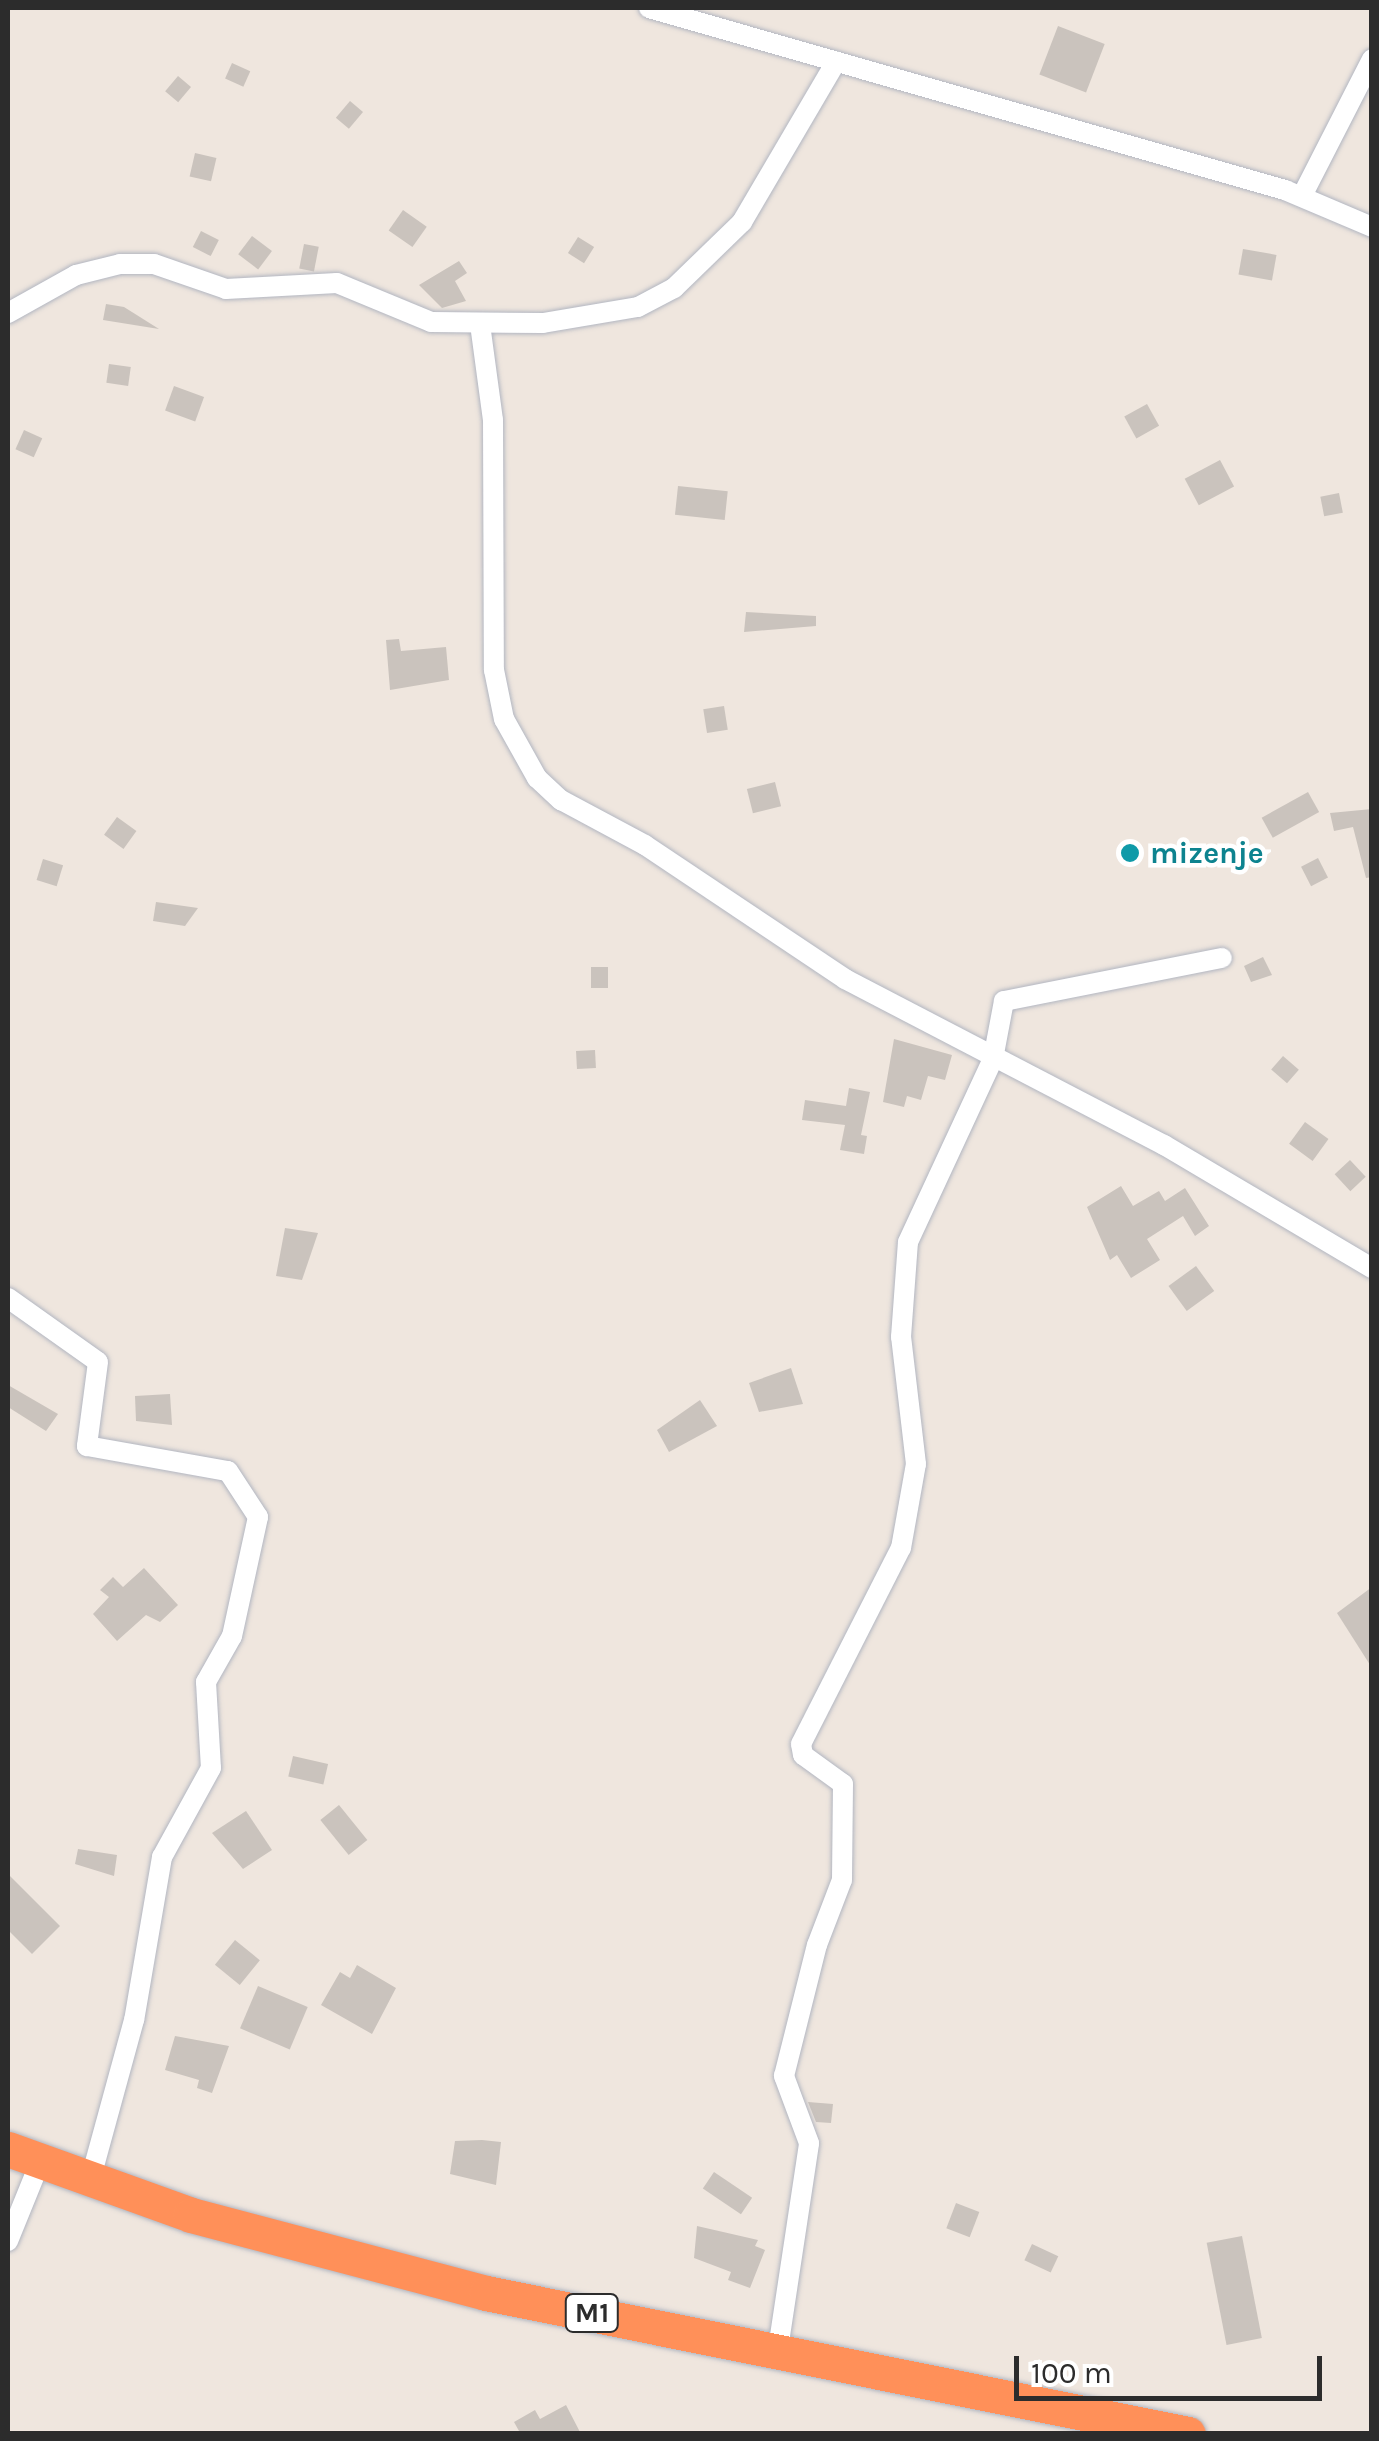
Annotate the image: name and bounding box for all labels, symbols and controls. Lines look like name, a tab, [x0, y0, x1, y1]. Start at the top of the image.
place label: mizenje	[1150, 835, 1264, 871]
marker: mizenje	[1119, 842, 1141, 864]
road number: M1	[564, 2290, 620, 2336]
scale bar	[1019, 2336, 1326, 2398]
text: 100 m	[1031, 2355, 1112, 2391]

